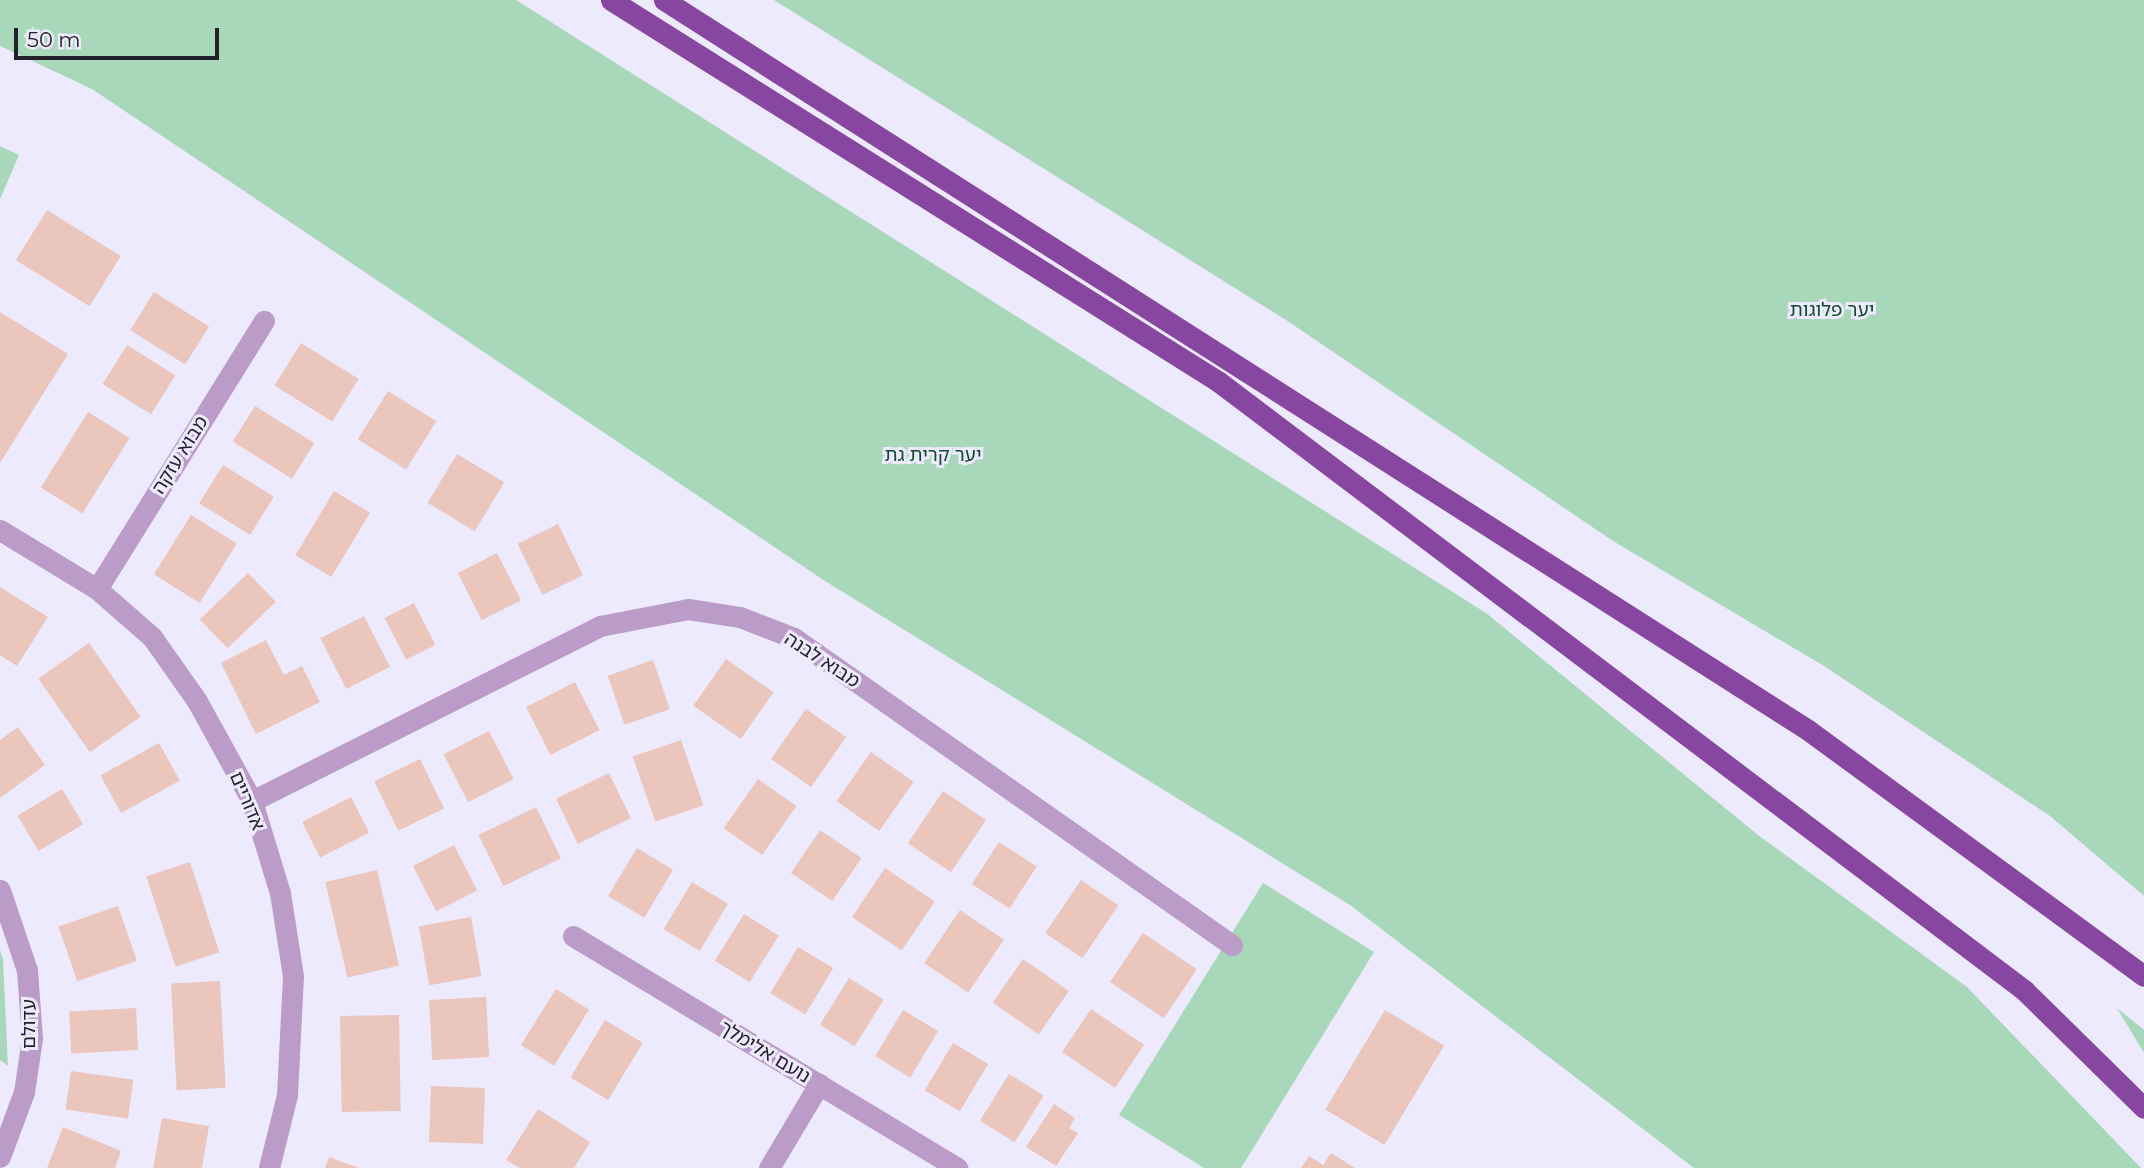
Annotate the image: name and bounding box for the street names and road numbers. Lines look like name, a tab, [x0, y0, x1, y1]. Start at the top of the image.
street label: מבוא עזקה	[147, 412, 213, 498]
street label: מבוא לבנה	[780, 627, 864, 693]
street label: אדוריים	[225, 768, 269, 834]
street label: עדולם	[18, 999, 40, 1049]
street label: נועם אלימלך	[716, 1016, 814, 1088]

